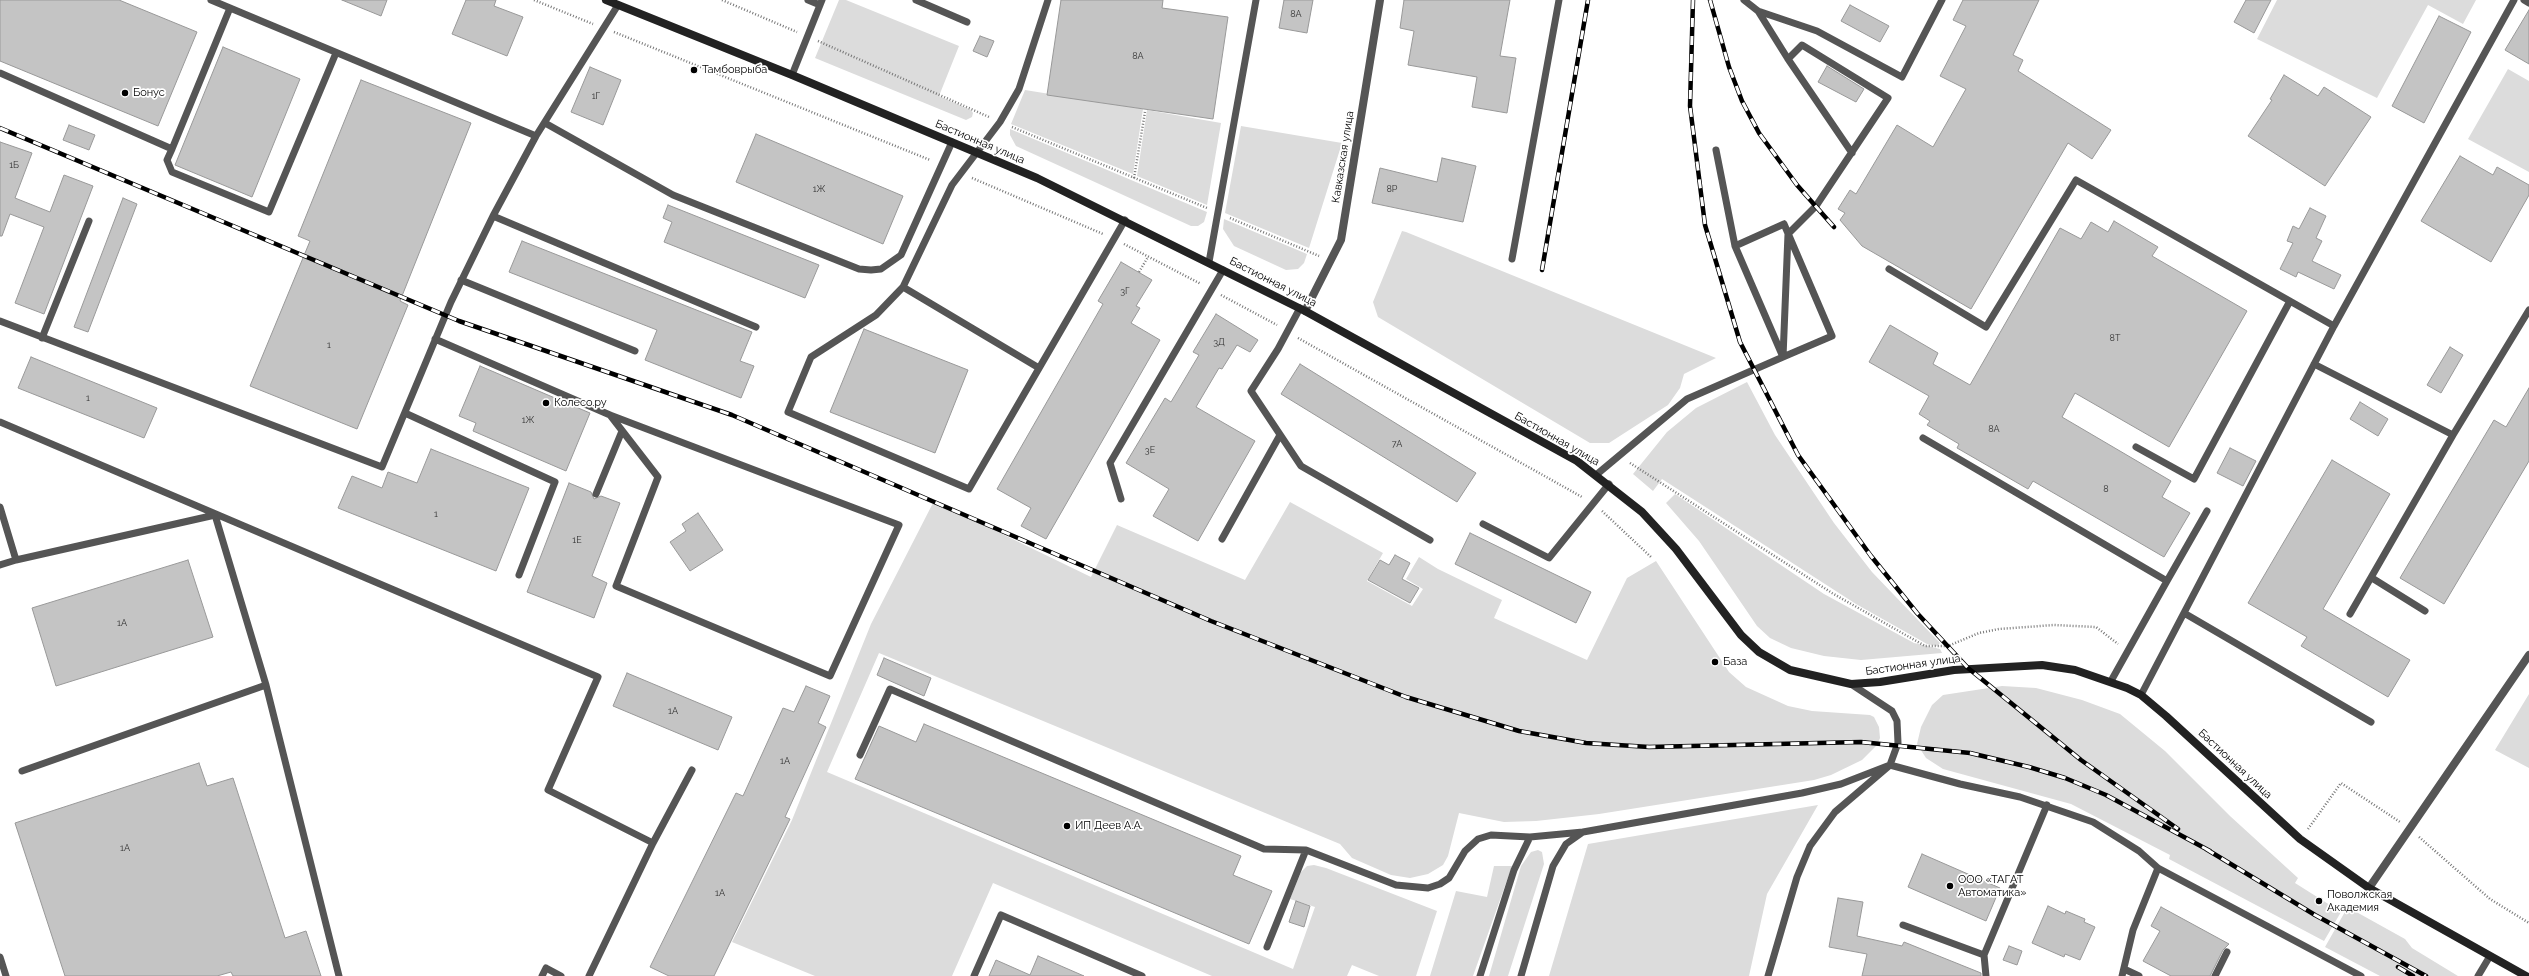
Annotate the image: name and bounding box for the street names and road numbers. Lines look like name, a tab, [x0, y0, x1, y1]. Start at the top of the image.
street label: Кавказская улица	[1329, 110, 1357, 204]
street label: Бастионная улица	[933, 117, 1027, 167]
street label: Бастионная улица	[1227, 254, 1319, 310]
street label: Бастионная улица	[1512, 409, 1602, 469]
street label: Бастионная улица	[1865, 652, 1961, 678]
street label: Бастионная улица	[2195, 726, 2275, 802]

